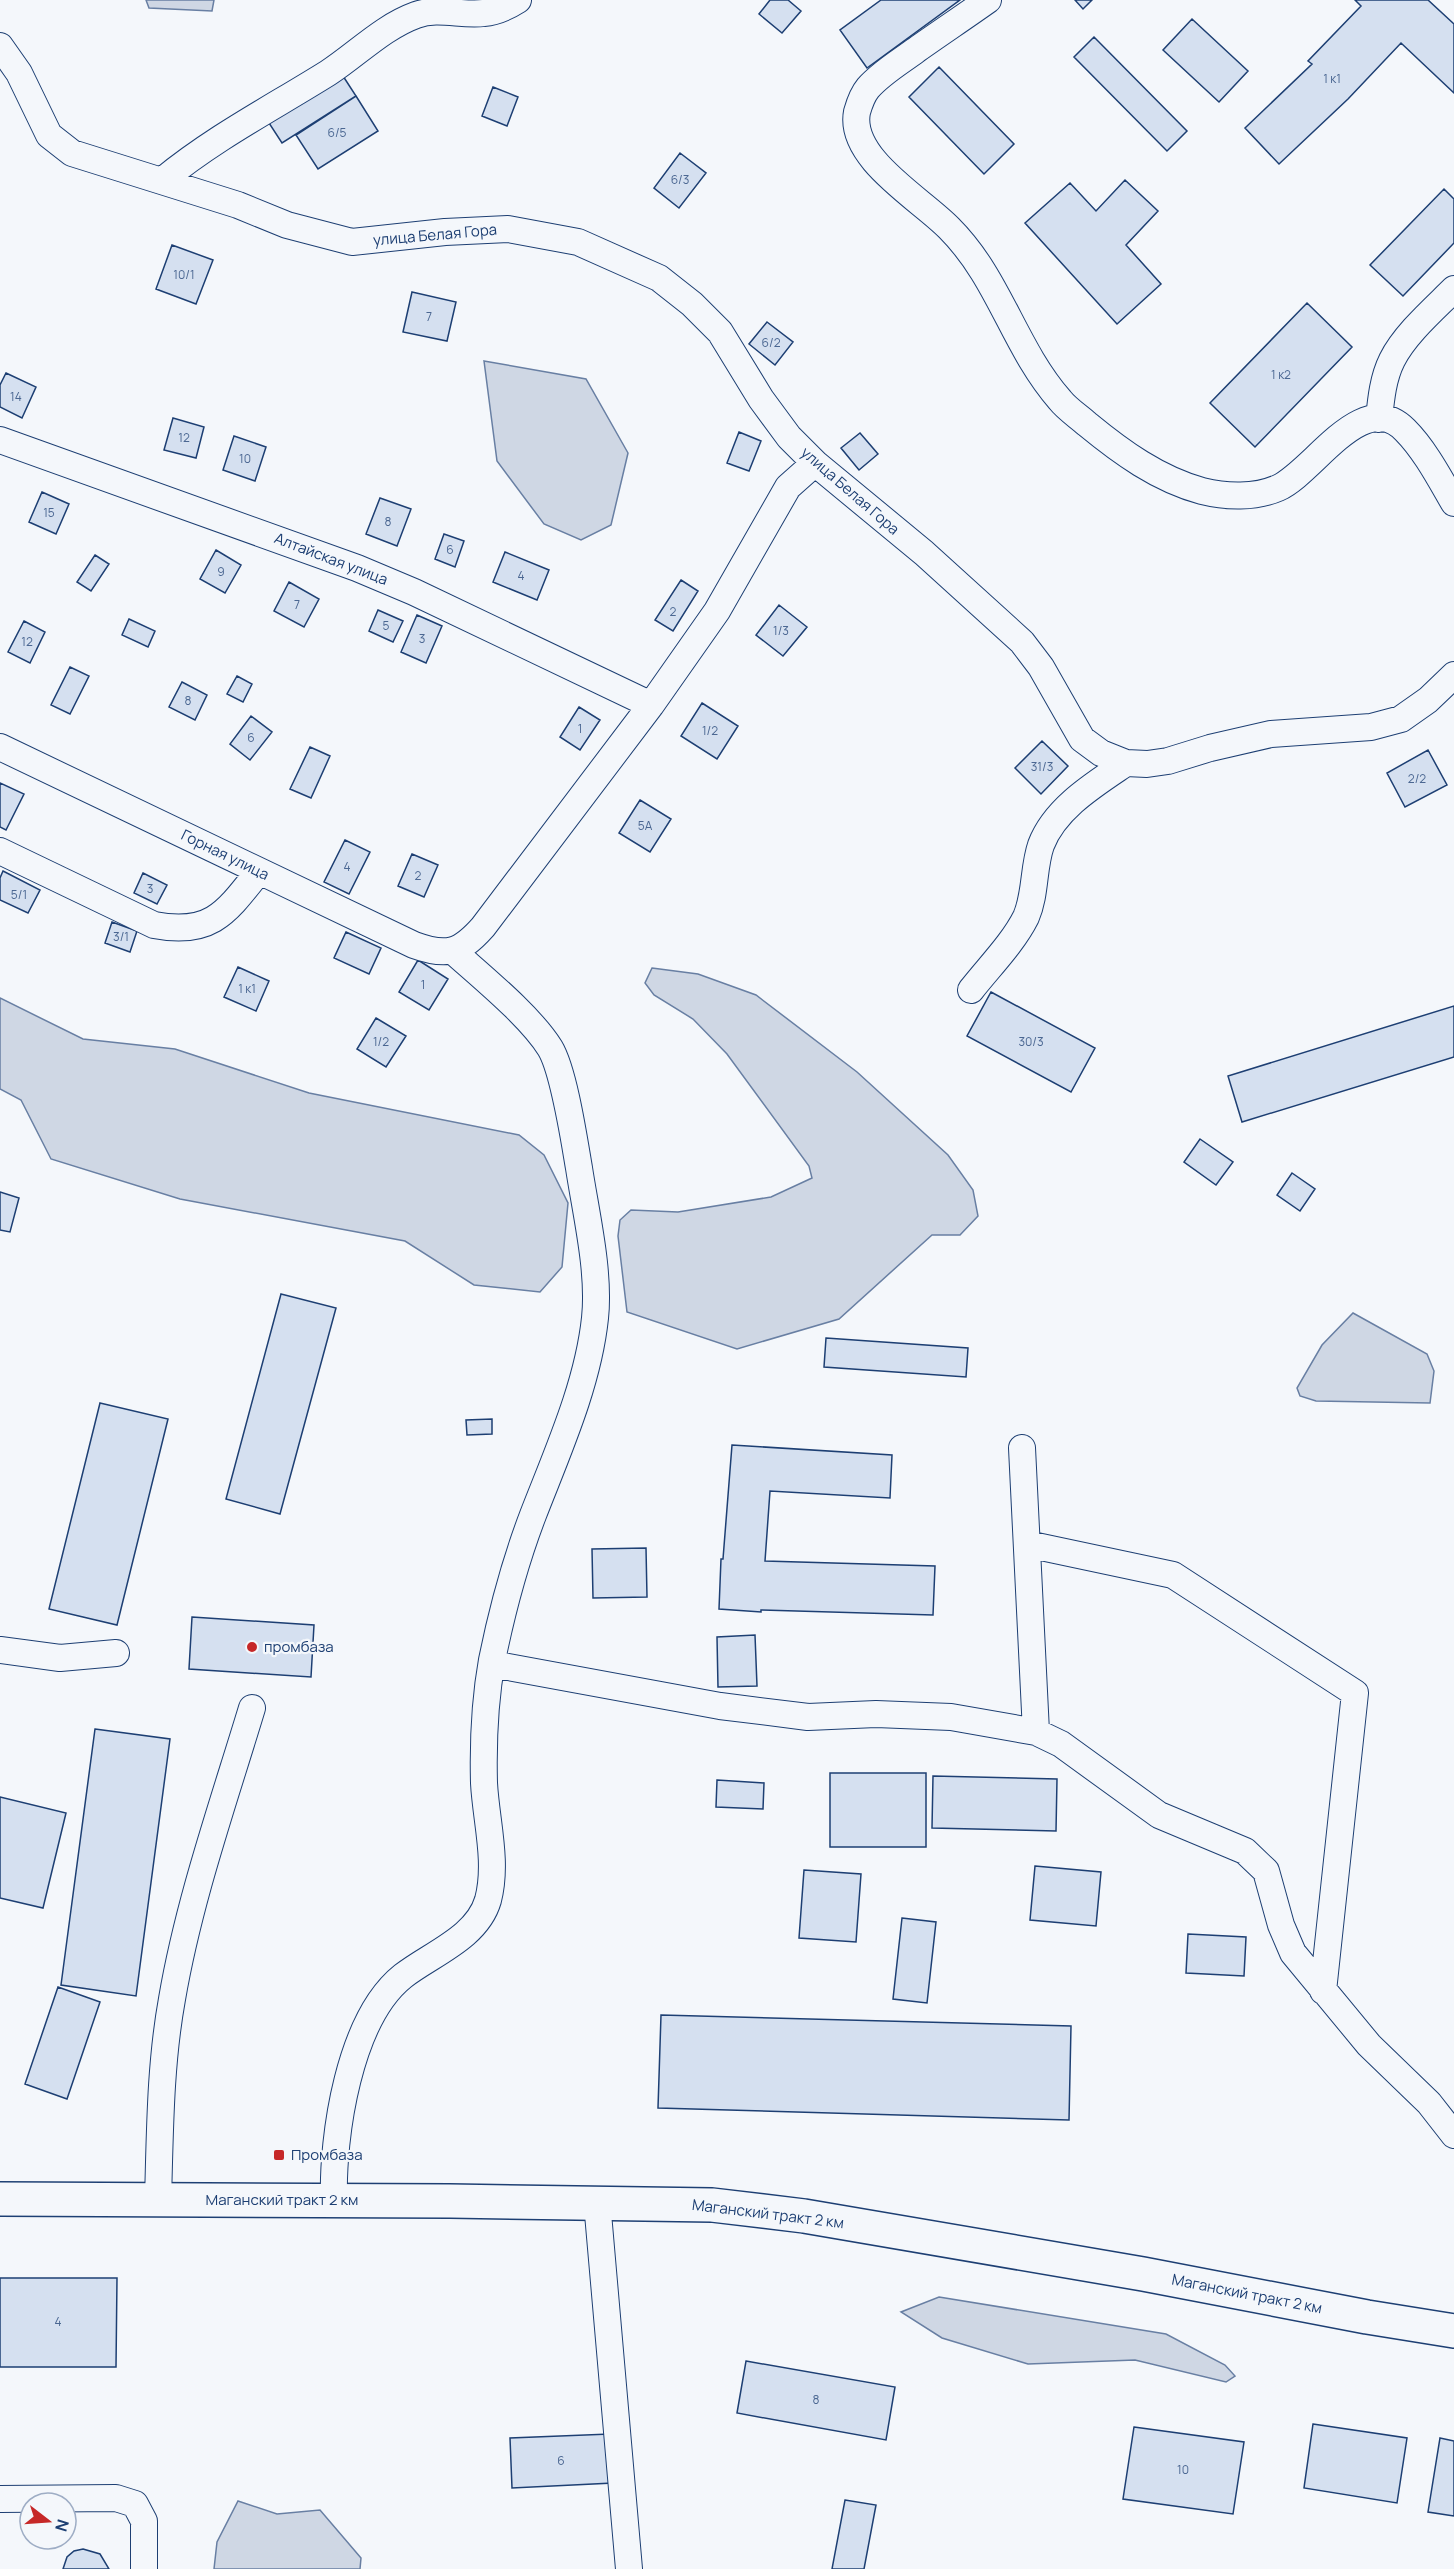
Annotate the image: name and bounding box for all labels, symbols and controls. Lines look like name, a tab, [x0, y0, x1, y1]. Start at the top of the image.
house number: 1 к1	[1323, 70, 1341, 87]
house number: 6/5	[327, 124, 347, 141]
house number: 6/3	[671, 171, 689, 188]
street label: улица Белая Гора	[372, 219, 498, 250]
house number: 10/1	[173, 266, 195, 283]
house number: 7	[426, 308, 432, 325]
house number: 6/2	[762, 334, 781, 351]
house number: 1 к2	[1271, 366, 1291, 383]
house number: 14	[10, 388, 22, 405]
house number: 12	[178, 429, 190, 446]
street label: улица Белая Гора	[797, 442, 904, 539]
house number: 10	[239, 450, 251, 467]
house number: 15	[43, 504, 55, 521]
house number: 8	[385, 513, 392, 530]
street label: Алтайская улица	[271, 527, 391, 590]
house number: 6	[446, 541, 454, 558]
house number: 9	[217, 563, 225, 580]
house number: 4	[517, 567, 525, 584]
house number: 7	[294, 596, 300, 613]
house number: 2	[670, 603, 677, 620]
house number: 5	[383, 617, 390, 634]
house number: 1/3	[773, 622, 789, 639]
house number: 3	[419, 630, 425, 647]
house number: 12	[21, 633, 33, 650]
house number: 8	[185, 692, 192, 709]
house number: 1	[578, 720, 582, 737]
house number: 1/2	[702, 722, 718, 739]
house number: 6	[247, 729, 255, 746]
house number: 31/3	[1031, 758, 1053, 775]
house number: 2/2	[1408, 770, 1426, 787]
house number: 5А	[638, 817, 653, 834]
street label: Горная улица	[178, 824, 273, 885]
house number: 4	[343, 858, 351, 875]
house number: 2	[415, 867, 422, 884]
house number: 3	[147, 880, 153, 897]
house number: 5/1	[11, 886, 27, 903]
house number: 3/1	[113, 928, 129, 945]
house number: 1	[421, 976, 425, 993]
house number: 1 к1	[238, 980, 256, 997]
house number: 1/2	[373, 1033, 389, 1050]
house number: 30/3	[1018, 1033, 1044, 1050]
place label: промбаза	[264, 1636, 334, 1657]
marker: промбаза	[245, 1640, 259, 1654]
place label: Промбаза	[291, 2144, 363, 2165]
marker: Промбаза	[272, 2148, 286, 2162]
street label: Маганский тракт 2 км	[206, 2189, 358, 2210]
street label: Маганский тракт 2 км	[691, 2194, 845, 2233]
street label: Маганский тракт 2 км	[1170, 2269, 1324, 2318]
house number: 4	[54, 2313, 62, 2330]
house number: 8	[813, 2391, 820, 2408]
house number: 6	[557, 2452, 565, 2469]
house number: 10	[1177, 2461, 1189, 2478]
north arrow	[18, 2491, 78, 2551]
text: N	[50, 2517, 75, 2534]

